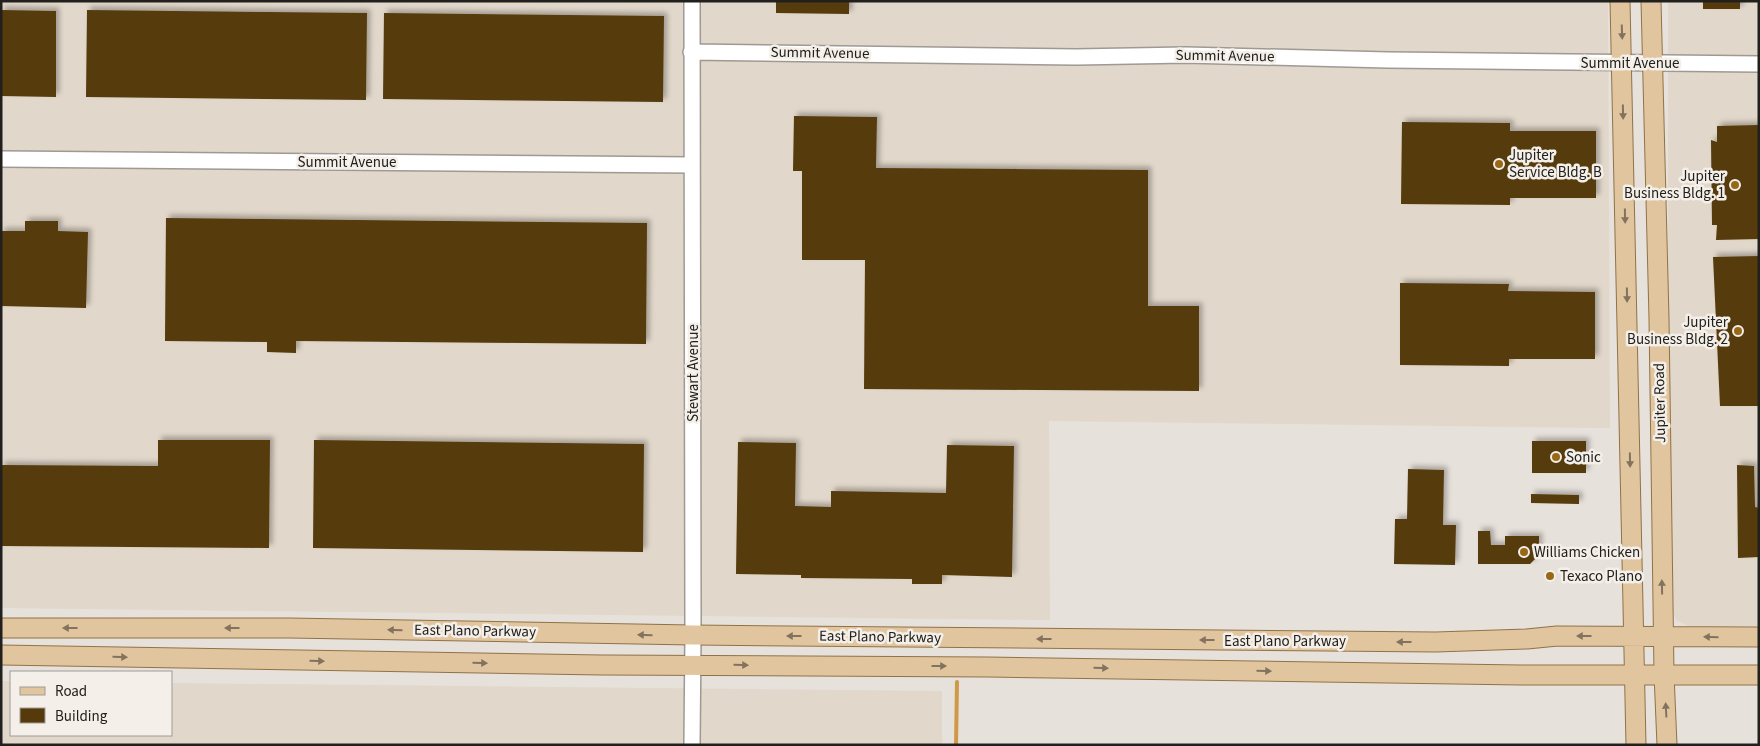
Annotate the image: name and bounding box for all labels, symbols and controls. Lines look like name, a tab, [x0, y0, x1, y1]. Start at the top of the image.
one-way arrow	[1618, 24, 1626, 40]
street label: Summit Avenue	[770, 42, 870, 64]
street label: Summit Avenue	[1175, 45, 1275, 67]
street label: Summit Avenue	[1580, 53, 1680, 74]
one-way arrow	[1620, 104, 1628, 120]
place label: Jupiter Service Bldg. B	[1509, 145, 1602, 183]
street label: Summit Avenue	[297, 152, 397, 173]
marker: Jupiter Service Bldg. B	[1493, 158, 1505, 170]
place label: Jupiter Business Bldg. 1	[1624, 166, 1726, 204]
marker: Jupiter Business Bldg. 1	[1729, 179, 1741, 191]
one-way arrow	[1621, 209, 1629, 225]
one-way arrow	[1623, 288, 1631, 304]
place label: Jupiter Business Bldg. 2	[1627, 312, 1729, 350]
street label: Stewart Avenue	[683, 324, 704, 422]
marker: Jupiter Business Bldg. 2	[1732, 325, 1744, 337]
street label: Jupiter Road	[1649, 363, 1671, 443]
place label: Sonic	[1566, 447, 1601, 468]
marker: Sonic	[1550, 451, 1562, 463]
one-way arrow	[1626, 452, 1634, 468]
place label: Williams Chicken	[1534, 542, 1640, 563]
marker: Williams Chicken	[1518, 546, 1530, 558]
place label: Texaco Plano	[1560, 566, 1642, 587]
marker: Texaco Plano	[1544, 570, 1556, 582]
one-way arrow	[1658, 579, 1666, 595]
street label: East Plano Parkway	[414, 619, 536, 643]
one-way arrow	[61, 624, 77, 632]
one-way arrow	[224, 624, 240, 632]
street label: East Plano Parkway	[819, 625, 941, 649]
one-way arrow	[386, 626, 402, 634]
one-way arrow	[636, 630, 652, 638]
street label: East Plano Parkway	[1224, 631, 1346, 652]
one-way arrow	[786, 632, 802, 640]
one-way arrow	[1575, 632, 1591, 640]
one-way arrow	[1703, 633, 1719, 641]
one-way arrow	[1036, 635, 1052, 643]
one-way arrow	[1198, 636, 1214, 644]
one-way arrow	[1396, 638, 1412, 646]
one-way arrow	[112, 653, 128, 661]
one-way arrow	[310, 657, 326, 665]
one-way arrow	[472, 659, 488, 667]
one-way arrow	[734, 661, 750, 669]
one-way arrow	[931, 662, 947, 670]
one-way arrow	[1094, 665, 1110, 673]
one-way arrow	[1256, 667, 1272, 675]
legend	[10, 671, 172, 736]
text: Road	[55, 681, 87, 702]
one-way arrow	[1661, 701, 1669, 717]
text: Building	[55, 706, 108, 727]

